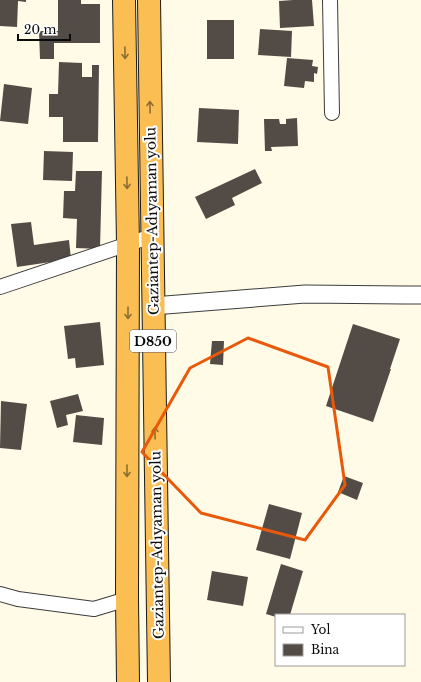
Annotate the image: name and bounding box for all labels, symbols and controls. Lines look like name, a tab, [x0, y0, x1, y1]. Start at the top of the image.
scale bar	[18, 16, 70, 42]
text: 20 m	[24, 22, 56, 37]
one-way arrow	[121, 46, 129, 59]
one-way arrow	[146, 101, 154, 114]
street label: Gaziantep-Adıyaman yolu	[141, 126, 163, 315]
one-way arrow	[123, 176, 131, 189]
one-way arrow	[124, 306, 132, 319]
road number: D850	[130, 330, 176, 352]
one-way arrow	[151, 427, 159, 440]
street label: Gaziantep-Adıyaman yolu	[146, 450, 168, 639]
one-way arrow	[123, 464, 131, 477]
legend	[275, 614, 405, 666]
text: Yol	[310, 622, 330, 637]
text: Bina	[311, 642, 340, 657]

